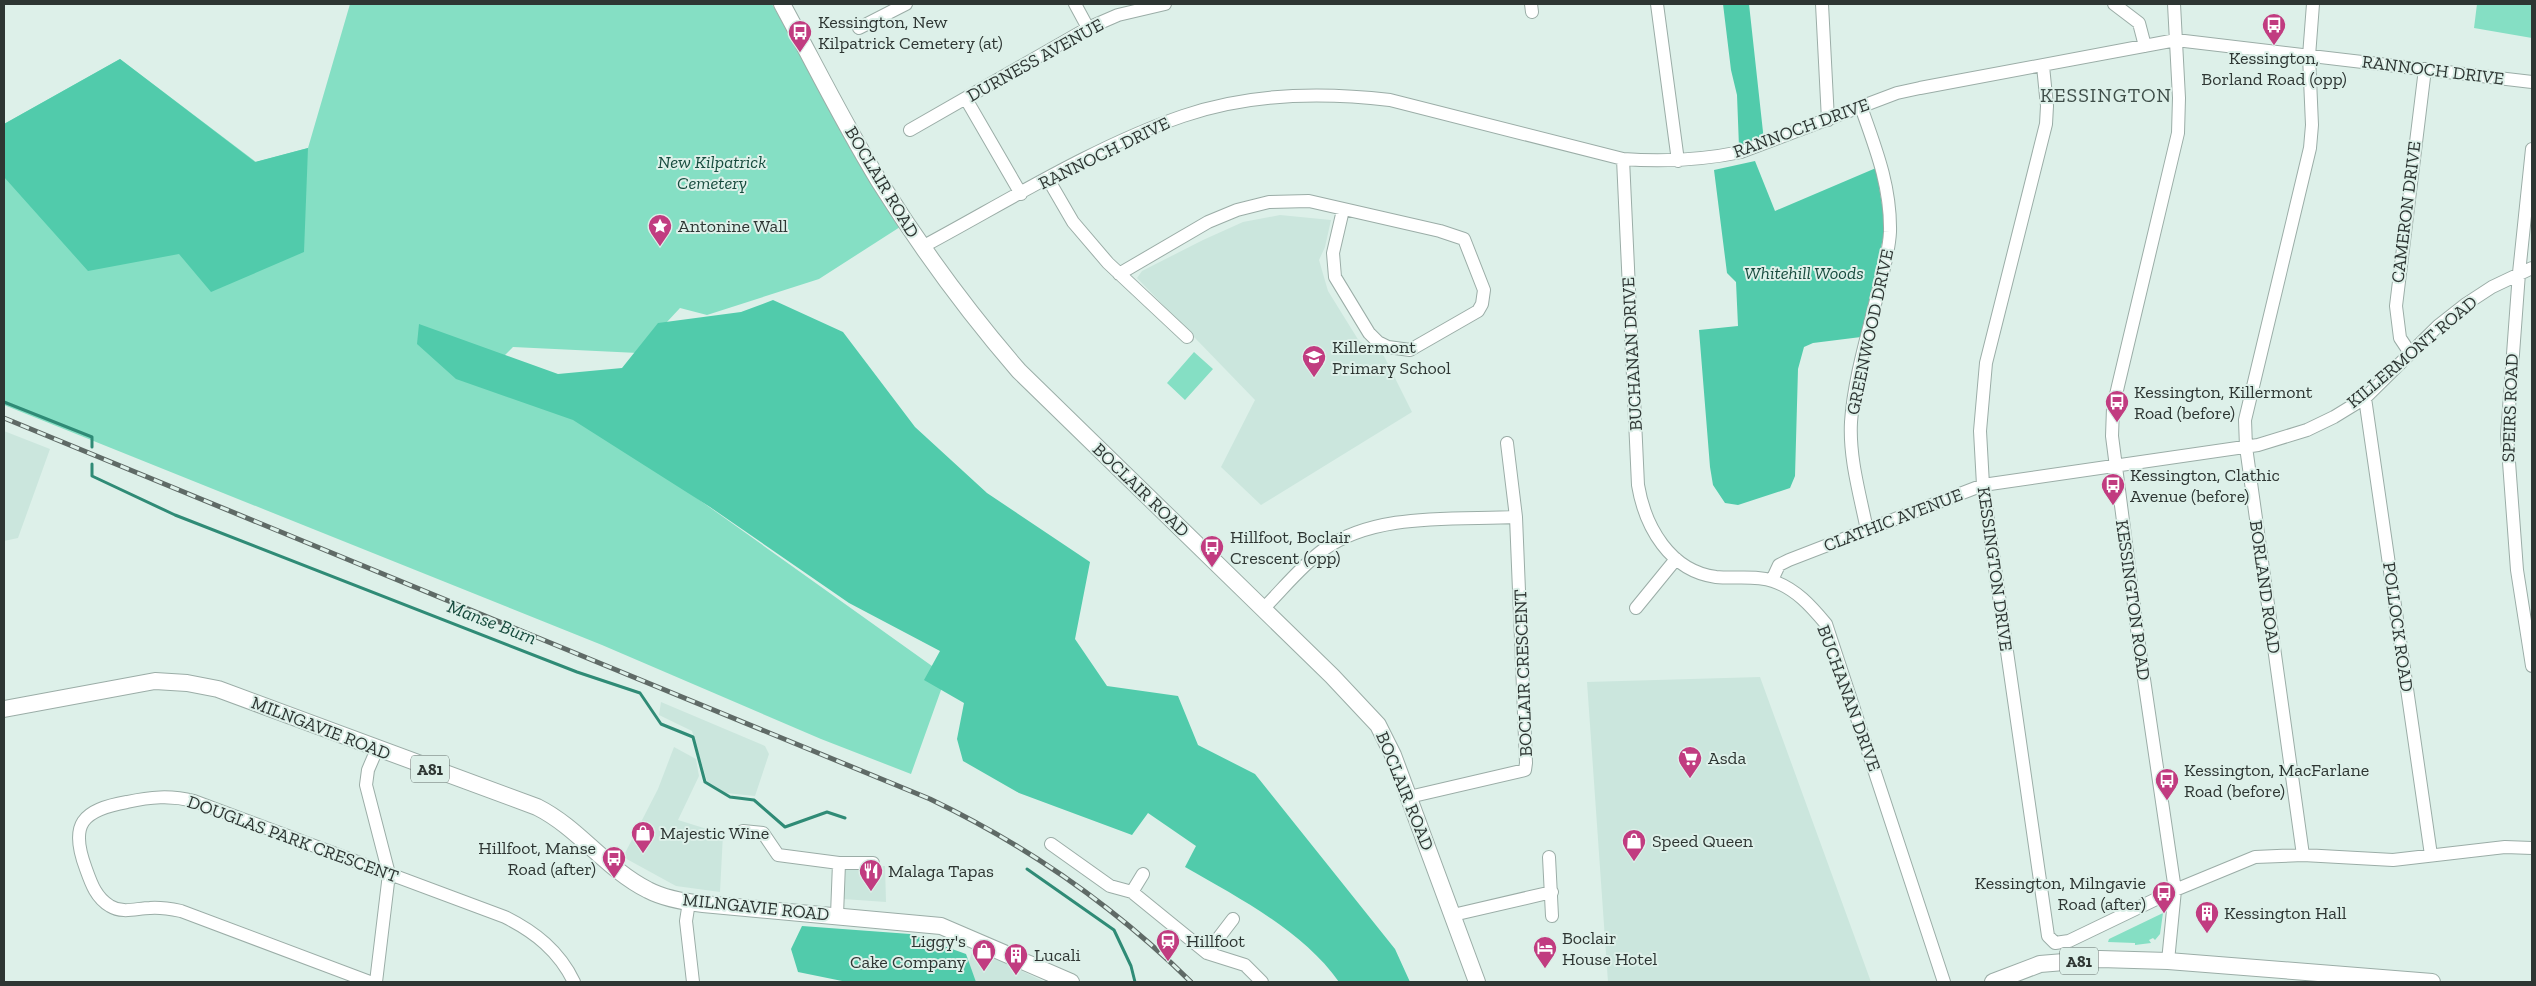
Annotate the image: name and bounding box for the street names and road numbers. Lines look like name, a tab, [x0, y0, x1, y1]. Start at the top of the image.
street label: DURNESS AVENUE	[963, 13, 1107, 107]
street label: RANNOCH DRIVE	[2361, 50, 2505, 90]
street label: RANNOCH DRIVE	[1730, 93, 1872, 163]
street label: RANNOCH DRIVE	[1035, 112, 1173, 194]
street label: BOCLAIR ROAD	[840, 122, 924, 242]
street label: CAMERON DRIVE	[2386, 140, 2426, 284]
street label: GREENWOOD DRIVE	[1842, 247, 1898, 417]
street label: BUCHANAN DRIVE	[1617, 277, 1647, 431]
street label: KILLERMONT ROAD	[2342, 291, 2482, 413]
street label: SPEIRS ROAD	[2497, 353, 2523, 463]
street label: BOCLAIR ROAD	[1088, 438, 1194, 542]
street label: CLATHIC AVENUE	[1820, 483, 1966, 557]
street label: KESSINGTON DRIVE	[1973, 485, 2017, 653]
street label: KESSINGTON ROAD	[2111, 518, 2155, 682]
street label: BORLAND ROAD	[2245, 519, 2285, 655]
street label: POLLOCK ROAD	[2378, 561, 2418, 693]
street label: BOCLAIR CRESCENT	[1509, 589, 1537, 757]
street label: BUCHANAN DRIVE	[1812, 622, 1886, 774]
street label: MILNGAVIE ROAD	[248, 691, 394, 765]
street label: BOCLAIR ROAD	[1371, 728, 1439, 854]
road number: A81	[411, 756, 449, 782]
street label: DOUGLAS PARK CRESCENT	[184, 790, 402, 888]
street label: MILNGAVIE ROAD	[682, 888, 830, 926]
road number: A81	[2060, 948, 2098, 974]

